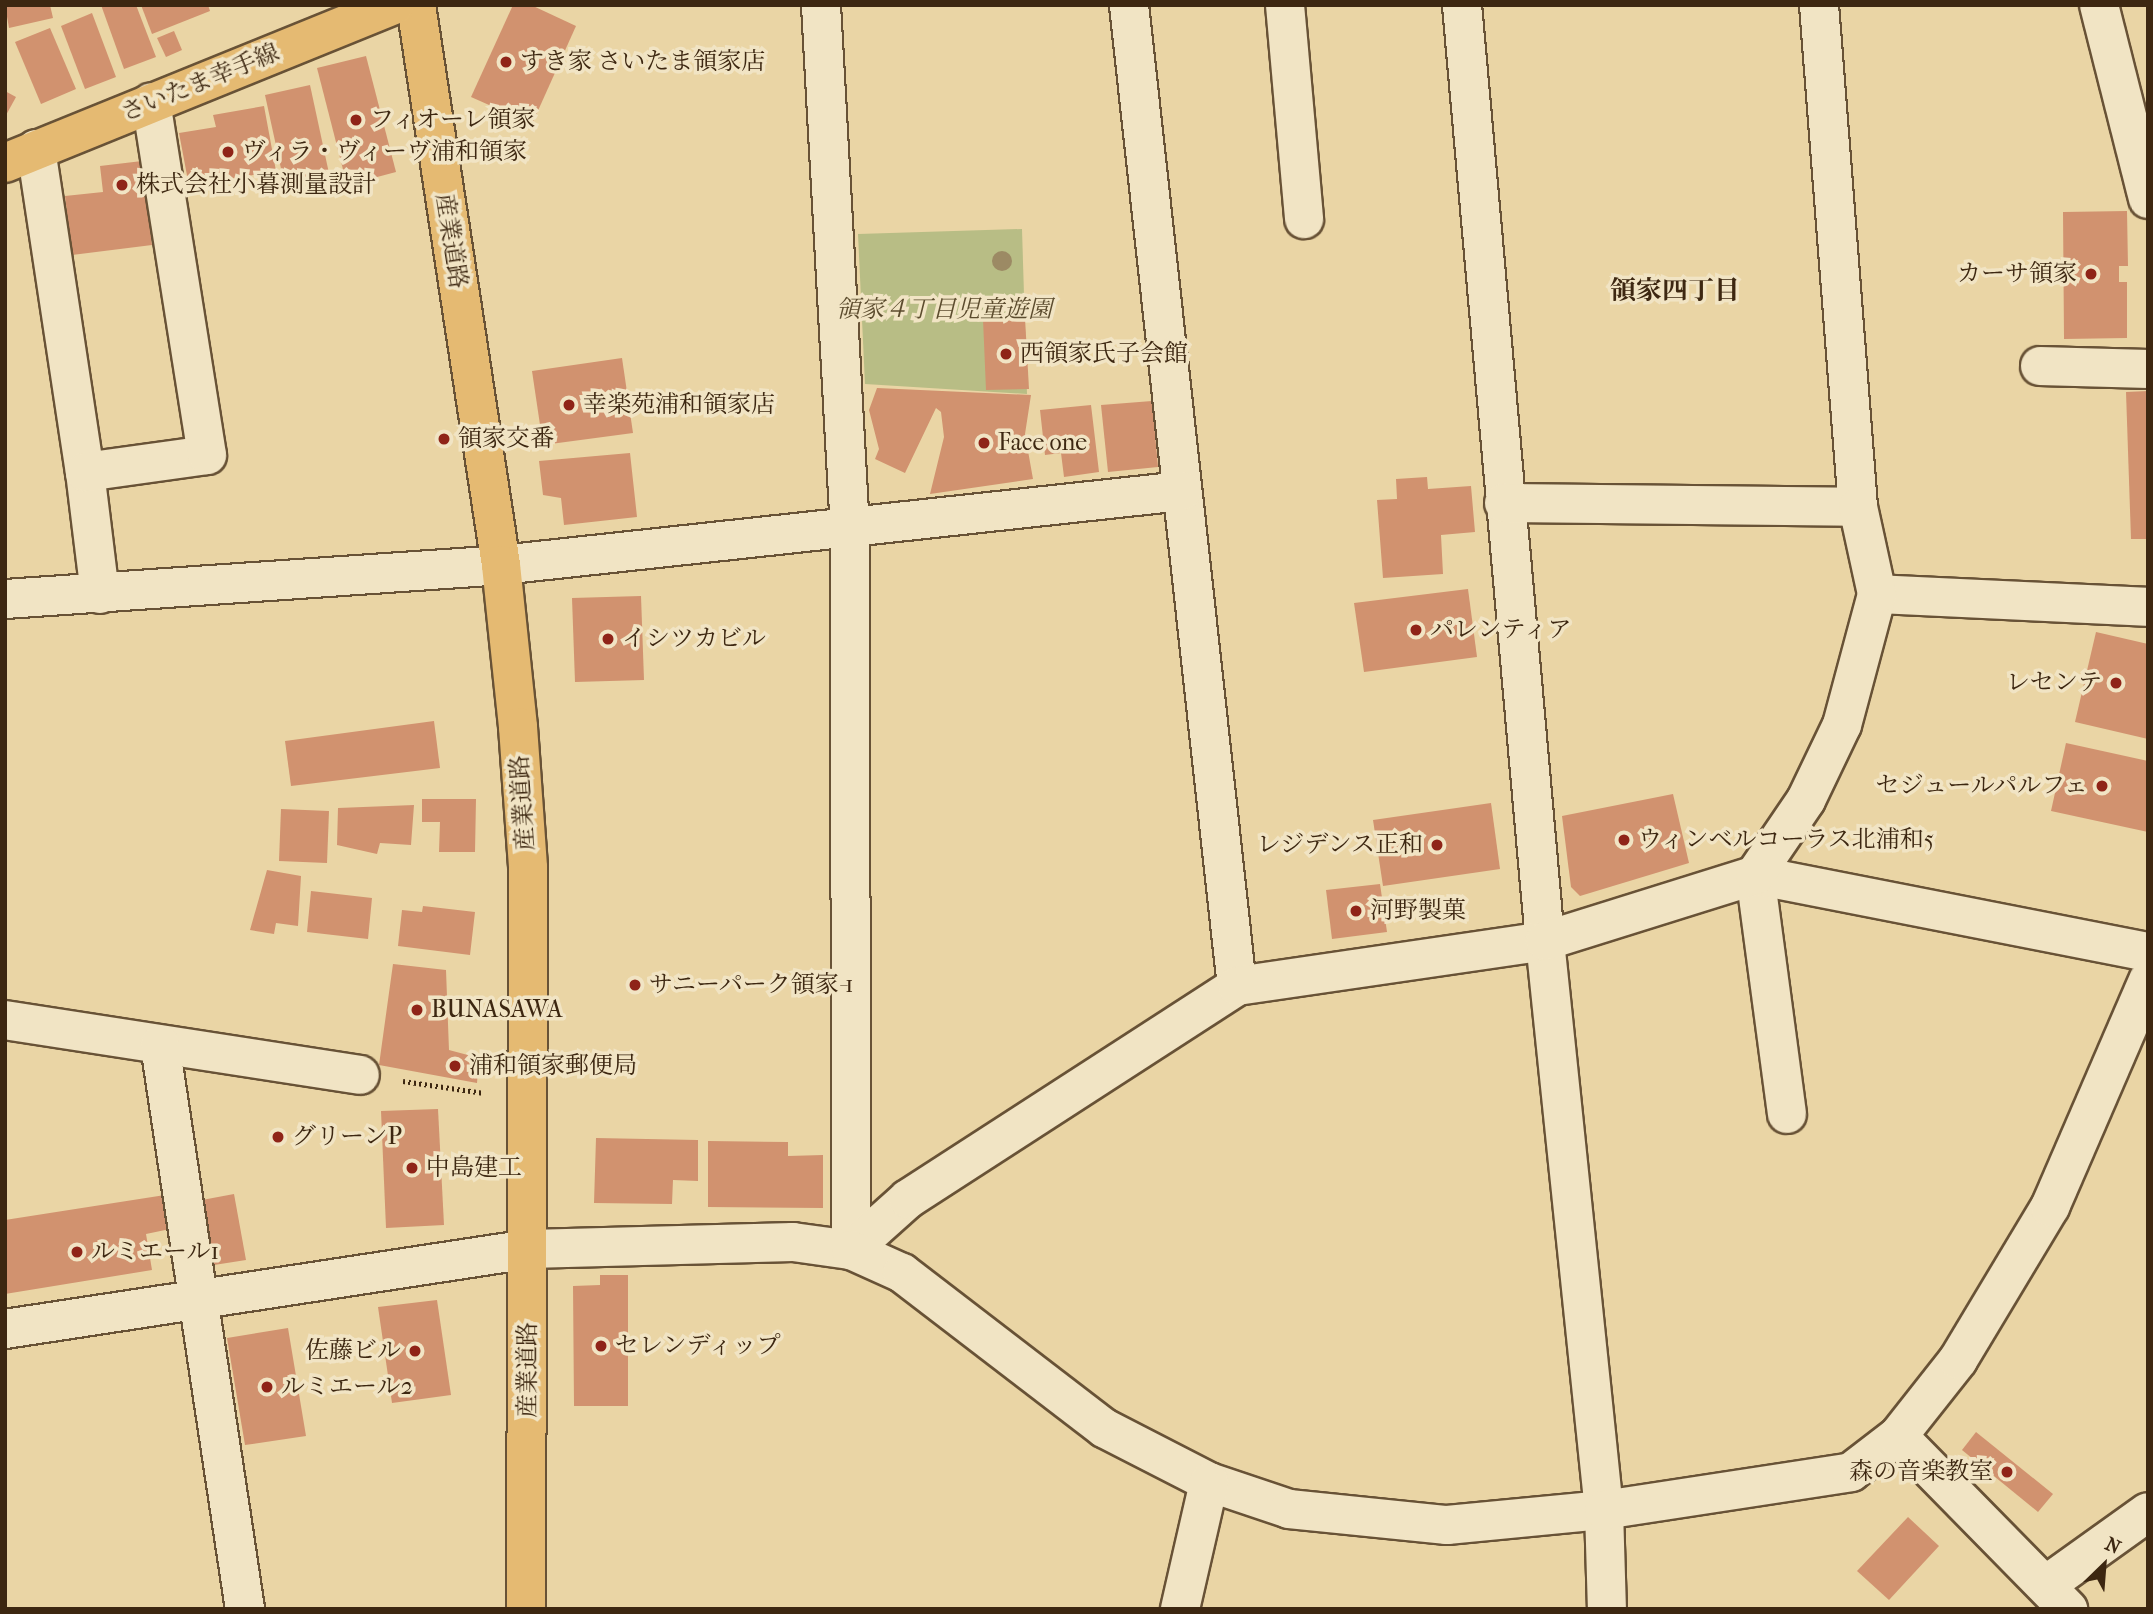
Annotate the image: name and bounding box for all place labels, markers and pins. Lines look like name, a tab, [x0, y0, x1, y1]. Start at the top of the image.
place label: すき家 さいたま領家店	[520, 48, 765, 76]
marker: すき家 さいたま領家店	[498, 54, 514, 70]
place label: フィオーレ領家	[370, 106, 538, 134]
marker: フィオーレ領家	[348, 112, 364, 128]
place label: ヴィラ・ヴィーヴ浦和領家	[242, 138, 530, 166]
marker: ヴィラ・ヴィーヴ浦和領家	[220, 144, 236, 160]
place label: 株式会社小暮測量設計	[136, 171, 376, 199]
marker: 株式会社小暮測量設計	[114, 177, 130, 193]
place label: カーサ領家	[1957, 260, 2077, 288]
marker: カーサ領家	[2083, 266, 2099, 282]
place label: 西領家氏子会館	[1020, 340, 1188, 368]
marker: 西領家氏子会館	[998, 346, 1014, 362]
place label: 幸楽苑浦和領家店	[583, 391, 775, 419]
marker: 幸楽苑浦和領家店	[561, 397, 577, 413]
place label: 領家交番	[458, 425, 554, 453]
place label: Face one	[998, 429, 1087, 457]
marker: 領家交番	[436, 431, 452, 447]
marker: Face one	[976, 435, 992, 451]
place label: パレンティア	[1430, 616, 1574, 644]
marker: パレンティア	[1408, 622, 1424, 638]
place label: イシツカビル	[622, 625, 766, 653]
marker: イシツカビル	[600, 631, 616, 647]
place label: レセンテ	[2006, 669, 2102, 697]
marker: レセンテ	[2108, 675, 2124, 691]
place label: セジュールパルフェ	[1872, 772, 2088, 800]
marker: セジュールパルフェ	[2094, 778, 2110, 794]
place label: ウィンベルコーラス北浦和5	[1638, 826, 1936, 854]
place label: レジデンス正和	[1255, 831, 1423, 859]
marker: ウィンベルコーラス北浦和5	[1616, 832, 1632, 848]
marker: レジデンス正和	[1429, 837, 1445, 853]
place label: 河野製菓	[1370, 897, 1466, 925]
marker: 河野製菓	[1348, 903, 1364, 919]
place label: サニーパーク領家-1	[649, 971, 856, 999]
marker: サニーパーク領家-1	[627, 977, 643, 993]
place label: BUNASAWA	[431, 996, 562, 1024]
marker: BUNASAWA	[409, 1002, 425, 1018]
place label: 浦和領家郵便局	[469, 1052, 637, 1080]
marker: 浦和領家郵便局	[447, 1058, 463, 1074]
place label: グリーンP	[292, 1123, 402, 1151]
marker: グリーンP	[270, 1129, 286, 1145]
place label: 中島建工	[426, 1154, 522, 1182]
marker: 中島建工	[404, 1160, 420, 1176]
place label: ルミエール1	[91, 1238, 220, 1266]
marker: ルミエール1	[69, 1244, 85, 1260]
place label: セレンディップ	[615, 1332, 783, 1360]
place label: 佐藤ビル	[305, 1337, 401, 1365]
marker: セレンディップ	[593, 1338, 609, 1354]
marker: 佐藤ビル	[407, 1343, 423, 1359]
place label: ルミエール2	[281, 1373, 413, 1401]
marker: ルミエール2	[259, 1379, 275, 1395]
place label: 森の音楽教室	[1849, 1458, 1993, 1486]
marker: 森の音楽教室	[1999, 1464, 2015, 1480]

